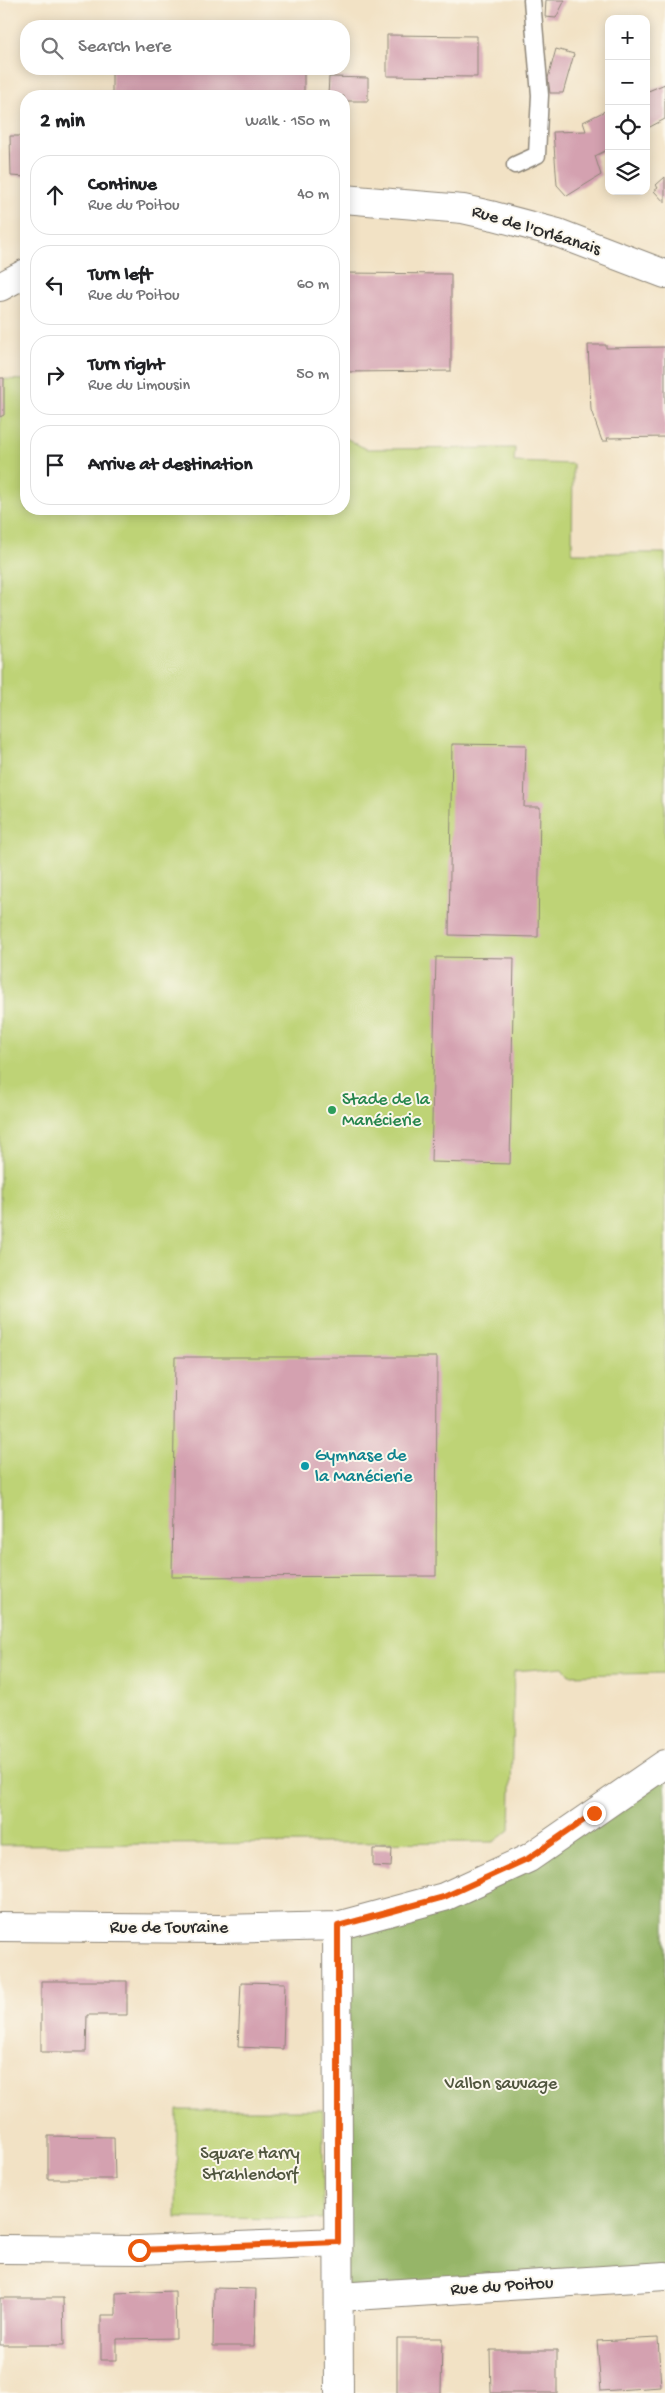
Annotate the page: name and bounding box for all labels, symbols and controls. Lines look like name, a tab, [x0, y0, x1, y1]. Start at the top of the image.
map controls	[605, 15, 650, 195]
button: +	[605, 15, 650, 60]
search box	[20, 20, 350, 75]
icon: search	[38, 34, 66, 62]
text: Search here	[78, 36, 172, 59]
button: −	[605, 60, 650, 105]
button: locate	[605, 105, 650, 150]
text: 2 min	[40, 110, 85, 135]
text: Walk · 150 m	[245, 113, 330, 132]
button: layers	[605, 150, 650, 195]
text: Continue	[88, 174, 157, 197]
icon: ahead	[41, 181, 69, 209]
text: 40 m	[297, 186, 329, 205]
text: Rue du Poitou	[88, 197, 180, 216]
street label: Rue de l'Orléanais	[469, 201, 604, 261]
text: Turn left	[88, 264, 152, 287]
icon: left	[41, 271, 69, 299]
text: 60 m	[297, 276, 329, 295]
text: Rue du Poitou	[88, 287, 180, 306]
text: Turn right	[88, 354, 164, 377]
icon: right	[41, 361, 69, 389]
text: 50 m	[296, 366, 329, 385]
text: Rue du Limousin	[88, 377, 190, 396]
icon: arrive	[41, 451, 69, 479]
text: Arrive at destination	[88, 454, 252, 477]
place label: Stade de la Manécierie	[342, 1090, 431, 1132]
marker: Stade de la Manécierie	[326, 1104, 338, 1116]
place label: Gymnase de la Manécierie	[315, 1446, 413, 1488]
marker: Gymnase de la Manécierie	[299, 1460, 311, 1472]
route end	[583, 1802, 606, 1825]
street label: Rue de Touraine	[110, 1918, 229, 1939]
park label: Vallon sauvage	[444, 2074, 558, 2095]
park label: Square Harry Strahlendorf	[200, 2144, 300, 2186]
route start	[128, 2239, 151, 2262]
street label: Rue du Poitou	[450, 2273, 555, 2301]

